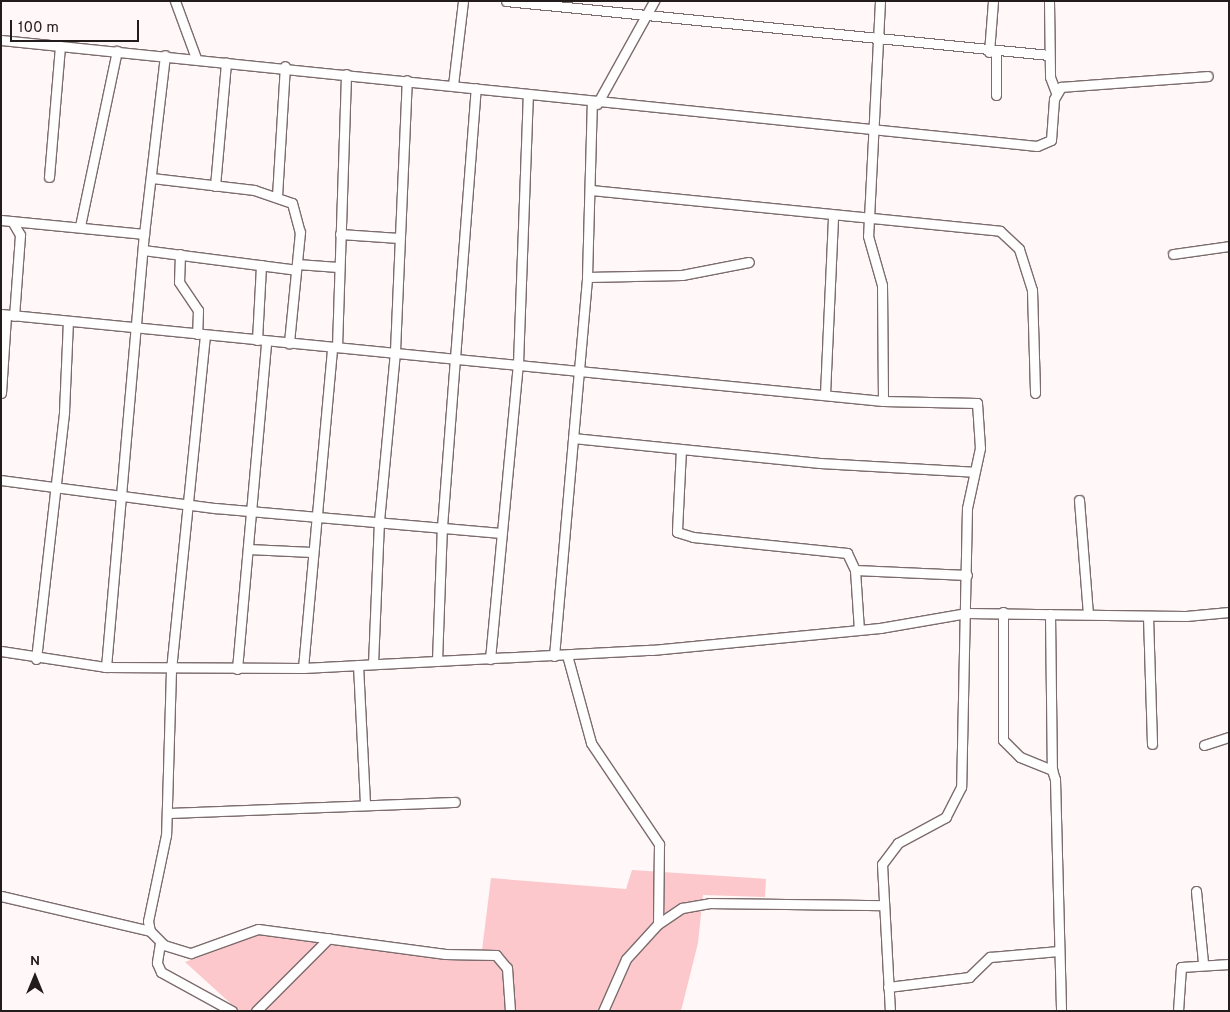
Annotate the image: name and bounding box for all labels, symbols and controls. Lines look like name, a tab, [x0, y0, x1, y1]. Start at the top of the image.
scale bar	[12, 10, 141, 42]
text: 100 m	[18, 19, 59, 38]
north arrow	[10, 952, 60, 1002]
text: N	[30, 953, 40, 970]

